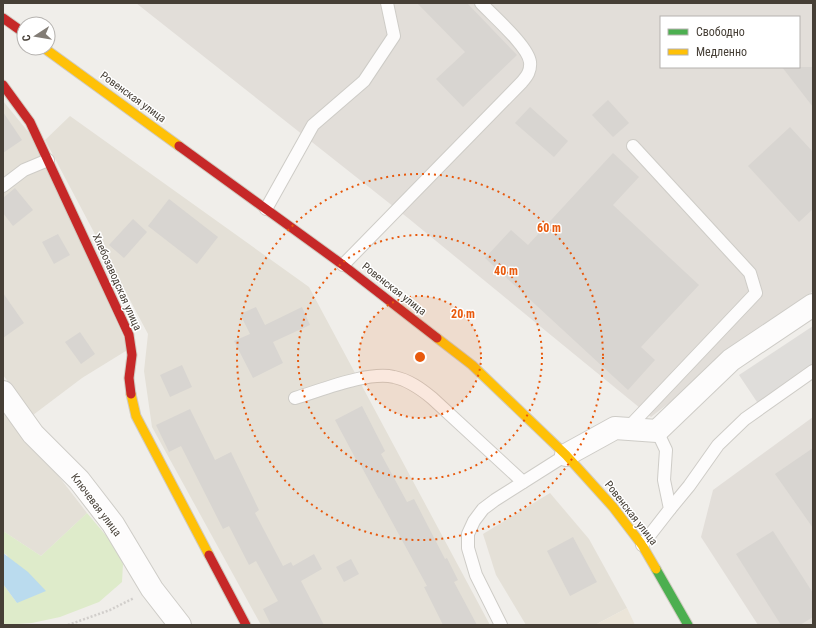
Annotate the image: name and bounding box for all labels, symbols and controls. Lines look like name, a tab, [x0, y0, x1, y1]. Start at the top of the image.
north arrow	[16, 16, 56, 56]
legend	[660, 16, 800, 68]
text: Свободно	[696, 25, 745, 39]
text: С	[20, 34, 34, 42]
text: Медленно	[696, 45, 747, 59]
street label: Ровенская улица	[98, 69, 168, 125]
text: 60 m	[537, 221, 561, 235]
street label: Хлебозаводская улица	[90, 232, 144, 332]
street label: Ровенская улица	[359, 260, 429, 318]
text: 40 m	[494, 264, 518, 278]
text: 20 m	[451, 307, 475, 321]
centre of rings	[413, 350, 427, 364]
street label: Ключевая улица	[68, 471, 124, 539]
street label: Ровенская улица	[602, 478, 660, 548]

